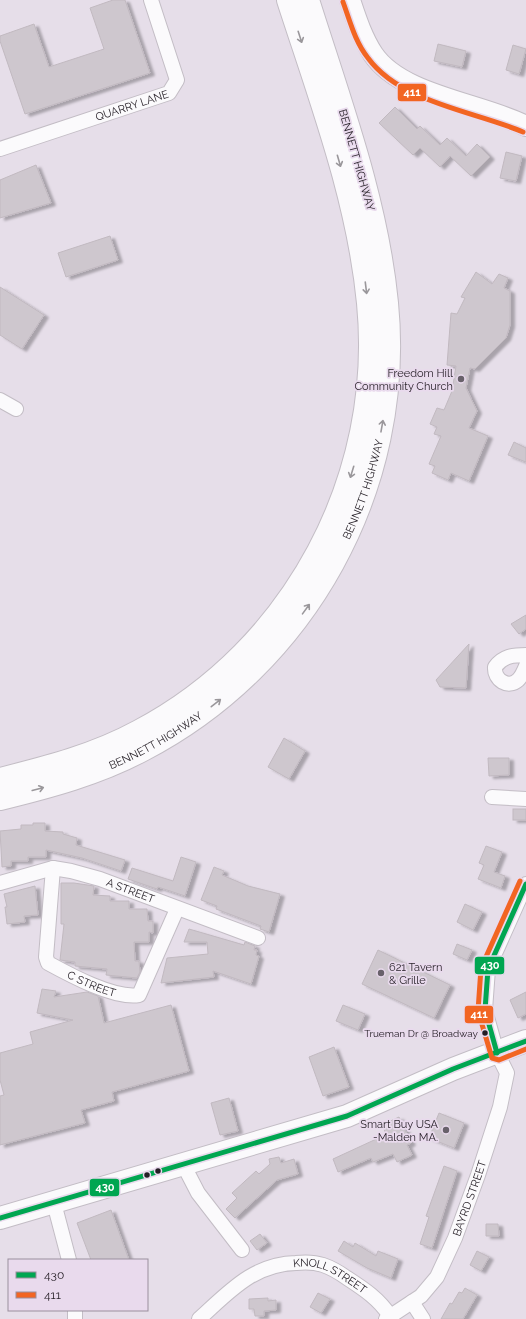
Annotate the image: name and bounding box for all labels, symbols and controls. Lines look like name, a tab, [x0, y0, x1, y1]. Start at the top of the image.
one-way arrow	[297, 31, 304, 44]
line badge: 411	[397, 83, 427, 102]
text: 411	[403, 86, 421, 99]
street label: QUARRY LANE	[94, 87, 171, 124]
street label: BENNETT HIGHWAY	[336, 108, 377, 212]
one-way arrow	[336, 154, 343, 167]
one-way arrow	[363, 281, 370, 294]
place label: Freedom Hill Community Church	[355, 367, 453, 393]
marker: Freedom Hill Community Church	[456, 374, 466, 384]
one-way arrow	[378, 420, 386, 433]
street label: BENNETT HIGHWAY	[340, 438, 386, 542]
one-way arrow	[348, 465, 355, 478]
one-way arrow	[301, 604, 310, 615]
one-way arrow	[211, 699, 222, 707]
street label: BENNETT HIGHWAY	[107, 709, 205, 772]
one-way arrow	[31, 785, 44, 793]
street label: A STREET	[104, 876, 157, 906]
line badge: 430	[474, 956, 505, 975]
text: 430	[480, 959, 500, 972]
place label: 621 Tavern & Grille	[389, 961, 442, 987]
street label: C STREET	[65, 968, 117, 1000]
marker: 621 Tavern & Grille	[376, 968, 386, 978]
line badge: 411	[464, 1005, 494, 1024]
text: 411	[470, 1008, 488, 1021]
place label: Trueman Dr @ Broadway	[364, 1028, 479, 1039]
marker: Trueman Dr @ Broadway	[480, 1028, 490, 1038]
place label: Smart Buy USA -Malden MA.	[360, 1118, 439, 1144]
marker: Smart Buy USA -Malden MA.	[441, 1125, 451, 1135]
street label: BAYRD STREET	[450, 1159, 489, 1238]
unlabelled marker	[153, 1166, 163, 1176]
unlabelled marker	[142, 1170, 152, 1180]
line badge: 430	[89, 1178, 120, 1197]
text: 430	[95, 1181, 115, 1194]
street label: KNOLL STREET	[292, 1256, 369, 1296]
legend	[8, 1259, 148, 1311]
text: 430	[44, 1268, 64, 1282]
text: 411	[44, 1288, 61, 1302]

